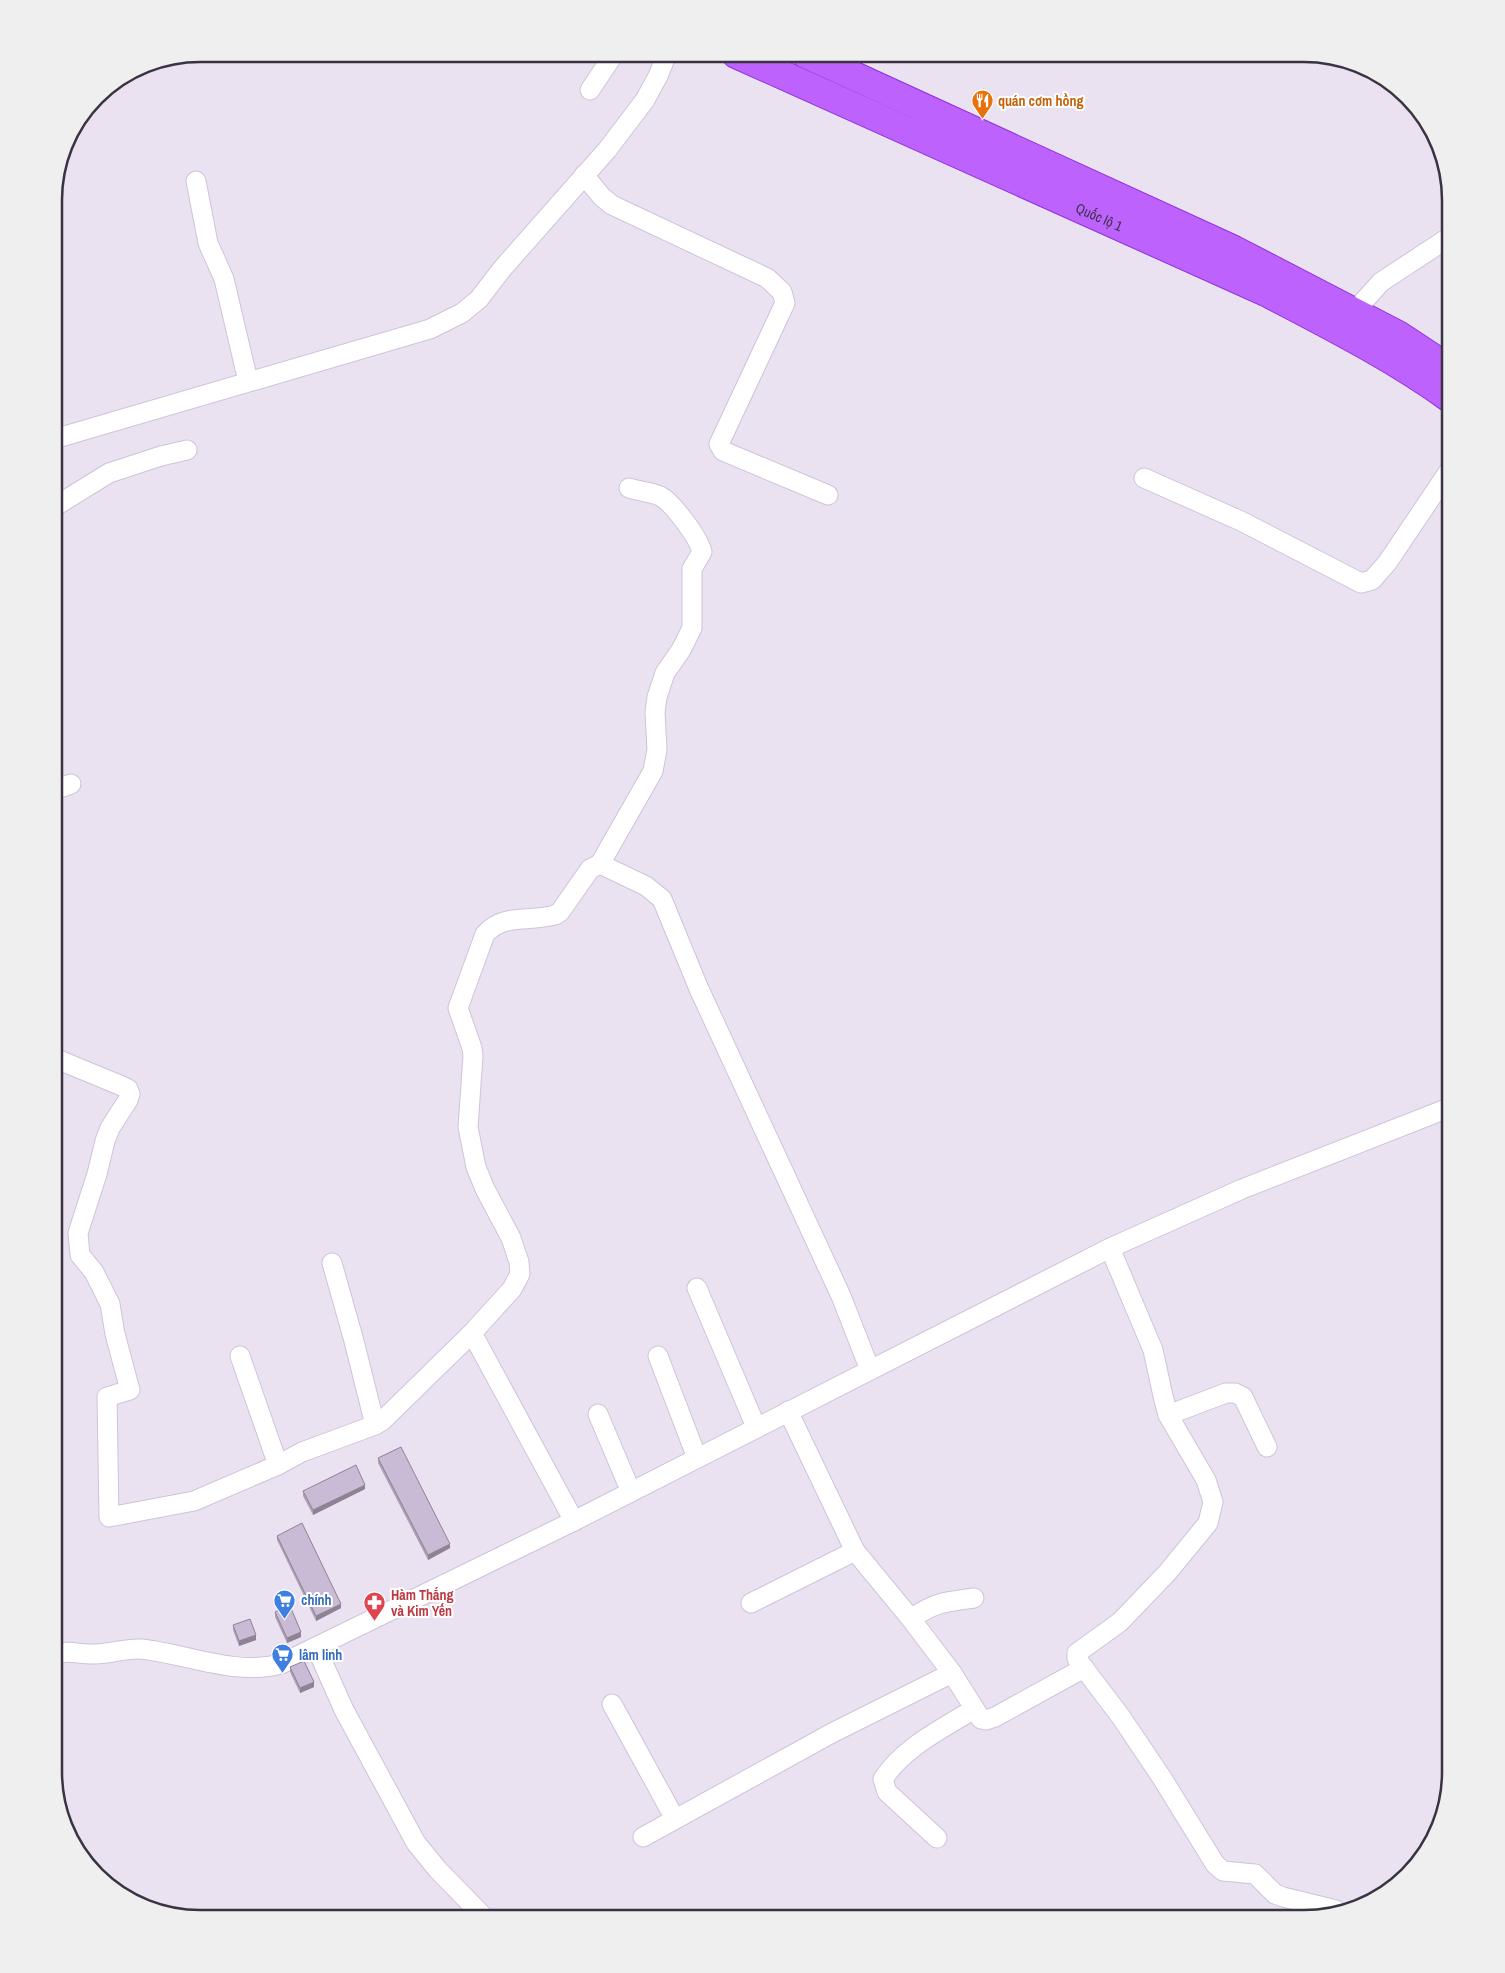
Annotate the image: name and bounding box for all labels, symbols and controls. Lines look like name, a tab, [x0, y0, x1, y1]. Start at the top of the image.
restaurant icon: quán cơm hồng	[970, 89, 994, 120]
place label: quán cơm hồng	[998, 92, 1083, 110]
street label: Quốc lộ 1	[1073, 199, 1126, 236]
place label: Hàm Thắng và Kim Yến	[391, 1586, 454, 1620]
supermarket icon: chính	[273, 1588, 297, 1619]
place label: chính	[301, 1591, 332, 1609]
pharmacy icon: Hàm Thắng và Kim Yến	[363, 1591, 387, 1622]
supermarket icon: lâm linh	[271, 1643, 295, 1674]
place label: lâm linh	[299, 1646, 342, 1664]

